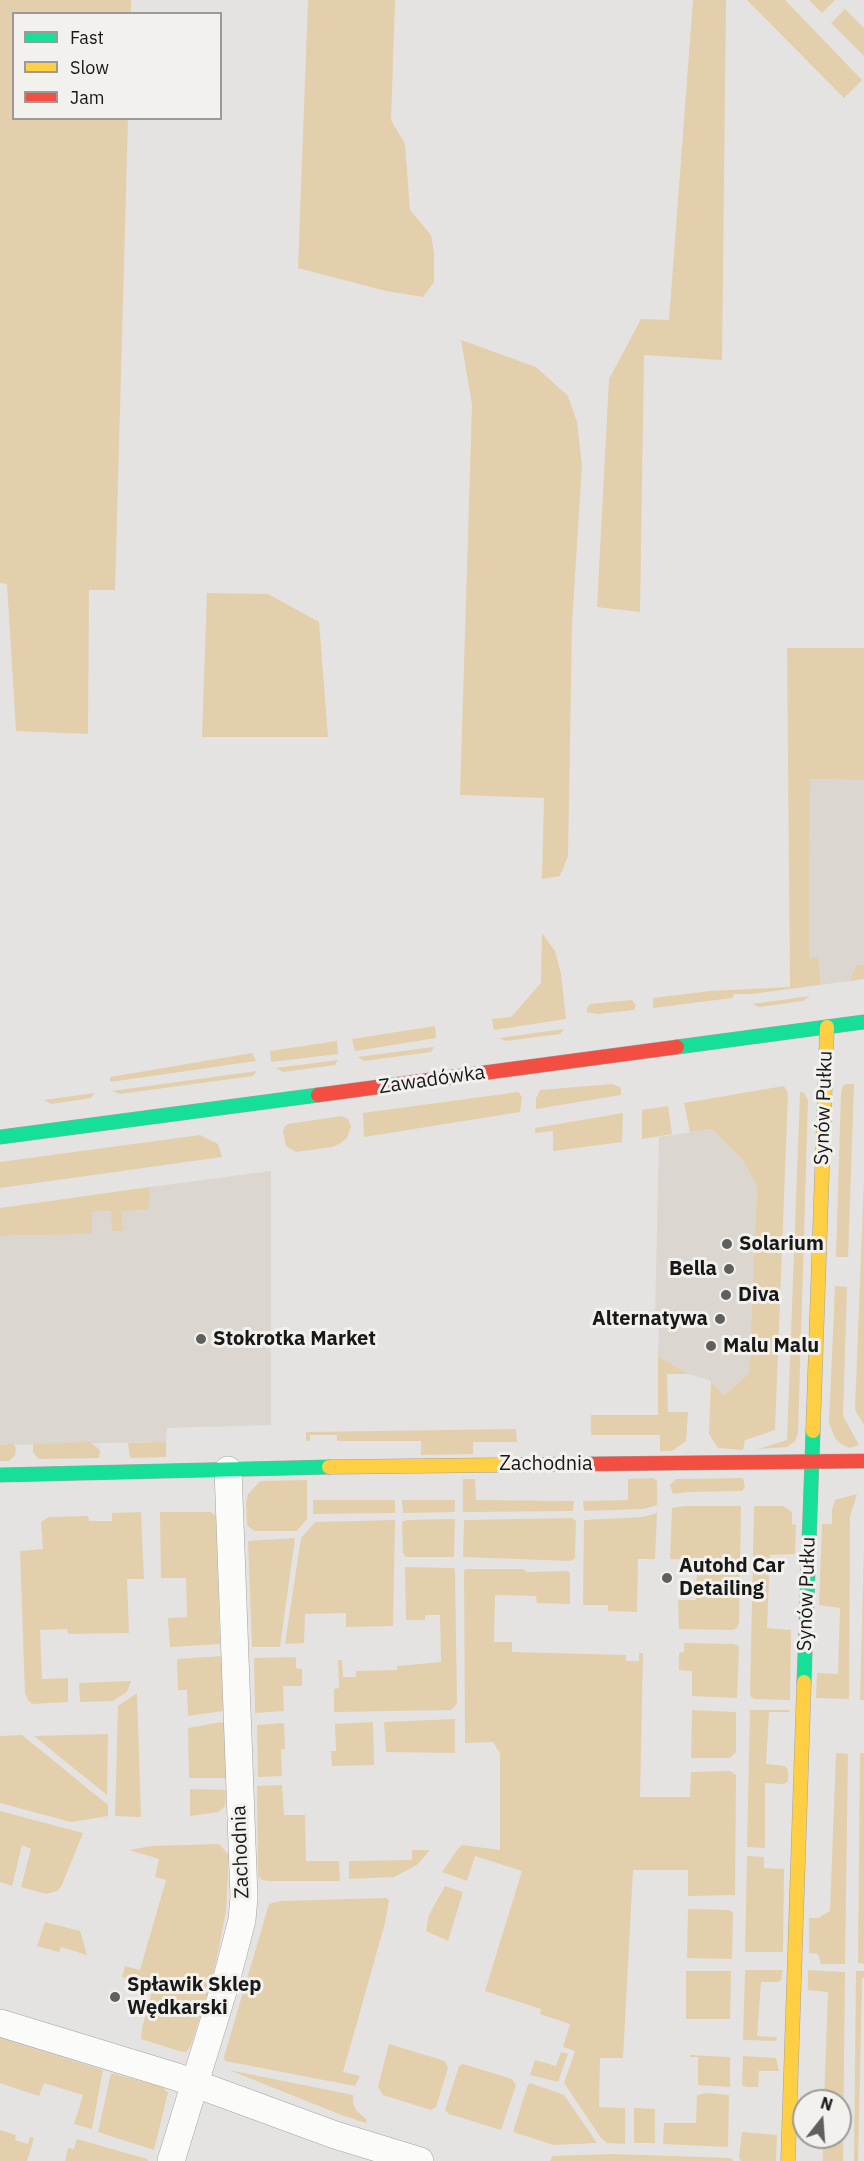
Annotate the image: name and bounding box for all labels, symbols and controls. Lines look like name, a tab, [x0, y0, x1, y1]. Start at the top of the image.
legend	[12, 12, 222, 120]
text: Fast	[70, 26, 104, 49]
text: Slow	[70, 56, 109, 79]
text: Jam	[70, 86, 105, 109]
street label: Synów Pułku	[810, 1050, 838, 1166]
street label: Zawadówka	[377, 1061, 487, 1099]
place label: Solarium	[739, 1232, 824, 1256]
marker: Solarium	[720, 1237, 734, 1251]
place label: Bella	[669, 1257, 717, 1281]
marker: Bella	[722, 1262, 736, 1276]
place label: Diva	[738, 1283, 780, 1307]
marker: Diva	[719, 1288, 733, 1302]
place label: Alternatywa	[592, 1307, 708, 1331]
marker: Alternatywa	[713, 1312, 727, 1326]
place label: Stokrotka Market	[213, 1327, 376, 1351]
marker: Stokrotka Market	[194, 1332, 208, 1346]
place label: Malu Malu	[723, 1334, 819, 1358]
marker: Malu Malu	[704, 1339, 718, 1353]
street label: Zachodnia	[499, 1452, 593, 1476]
street label: Synów Pułku	[793, 1536, 821, 1652]
place label: Autohd Car Detailing	[679, 1554, 785, 1601]
marker: Autohd Car Detailing	[660, 1571, 674, 1585]
street label: Zachodnia	[227, 1805, 255, 1899]
place label: Spławik Sklep Wędkarski	[127, 1973, 261, 2020]
marker: Spławik Sklep Wędkarski	[108, 1990, 122, 2004]
north arrow	[792, 2089, 852, 2149]
text: N	[818, 2092, 835, 2115]

